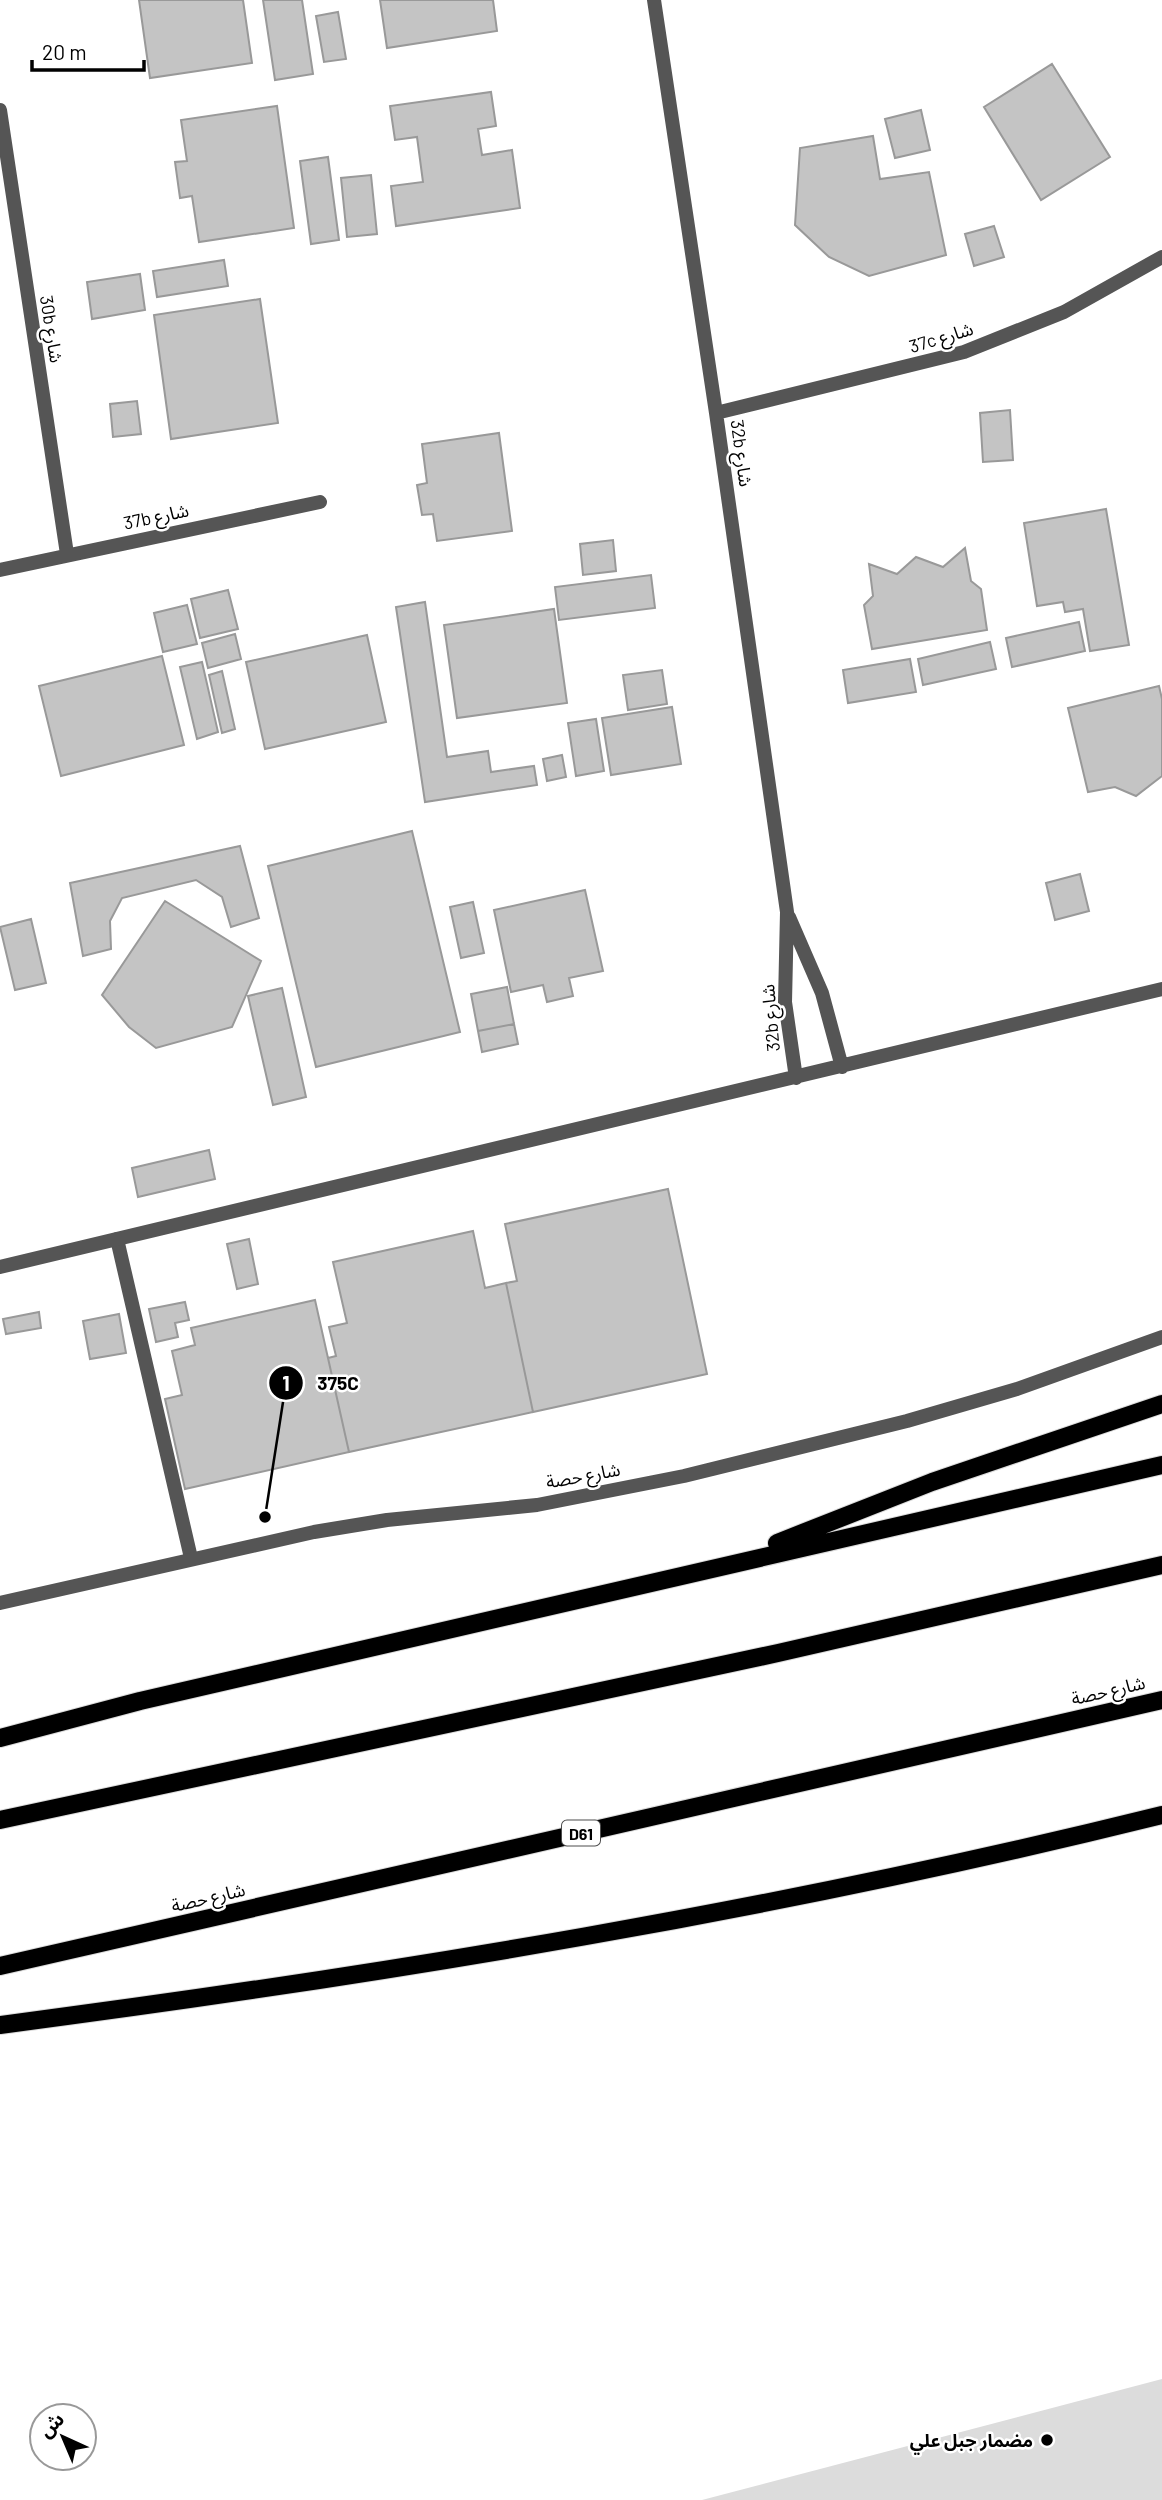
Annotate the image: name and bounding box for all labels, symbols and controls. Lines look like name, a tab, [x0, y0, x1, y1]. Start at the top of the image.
scale bar	[32, 28, 144, 72]
text: 20 m	[42, 39, 87, 64]
street label: 30b شارع	[32, 294, 68, 365]
street label: 37c شارع	[906, 317, 977, 361]
street label: 32b شارع	[722, 418, 758, 488]
street label: 37b شارع	[121, 498, 192, 538]
street label: 32b شارع	[756, 983, 788, 1053]
callout: 375C	[269, 1363, 373, 1403]
text: 1	[282, 1370, 290, 1395]
text: 375C	[317, 1371, 359, 1394]
street label: شارع حصة	[544, 1458, 623, 1496]
street label: شارع حصة	[1069, 1671, 1148, 1713]
road number: D61	[562, 1820, 600, 1845]
street label: شارع حصة	[169, 1878, 248, 1920]
north arrow	[28, 2402, 98, 2472]
text: ش	[33, 2407, 68, 2442]
place label: مضمار جبل علي	[910, 2429, 1033, 2455]
marker: مضمار جبل علي	[1039, 2432, 1055, 2448]

